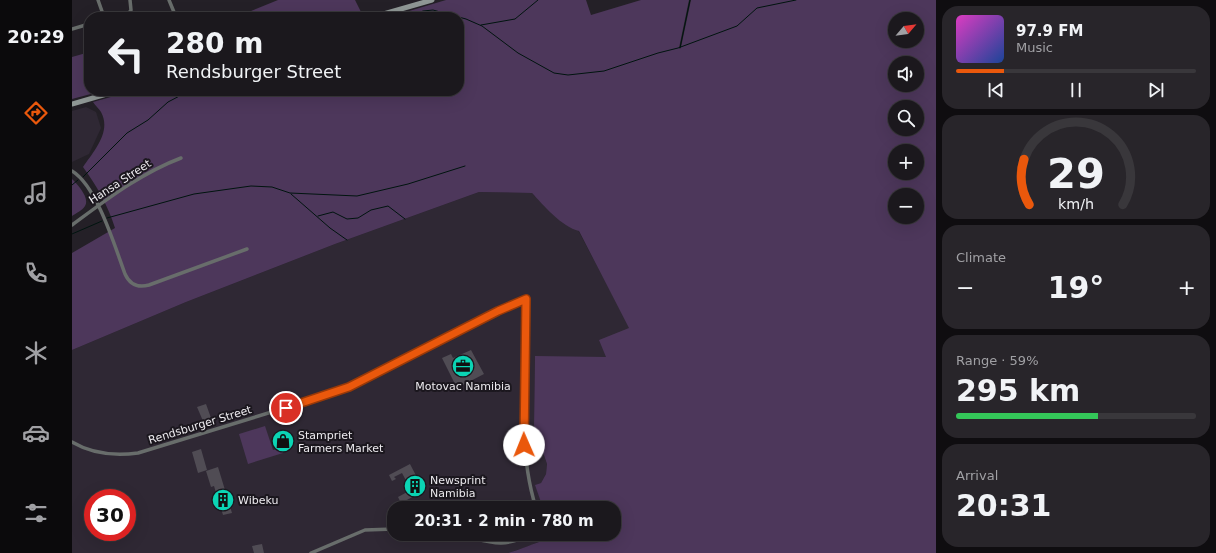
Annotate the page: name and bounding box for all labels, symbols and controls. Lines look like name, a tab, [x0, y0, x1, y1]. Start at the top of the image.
north arrow	[888, 12, 924, 48]
map controls	[888, 12, 924, 224]
text: 97.9 FM	[1016, 22, 1083, 40]
text: 20:29	[7, 26, 65, 47]
text: 280 m	[166, 27, 263, 60]
icon: left	[100, 28, 152, 80]
text: Music	[1016, 40, 1053, 55]
button: sound	[888, 56, 924, 92]
text: Rendsburger Street	[166, 61, 341, 82]
icon: previous	[985, 79, 1007, 101]
icon: pause	[1065, 79, 1087, 101]
icon: next	[1145, 79, 1167, 101]
icon: directions	[22, 99, 50, 127]
button: search	[888, 100, 924, 136]
button: +	[888, 144, 924, 180]
text: 29	[1047, 149, 1105, 198]
street label: Hansa Street	[87, 157, 154, 207]
icon: music	[22, 179, 50, 207]
button: −	[888, 188, 924, 224]
text: km/h	[1058, 196, 1094, 212]
text: Climate	[956, 250, 1006, 265]
icon: phone	[22, 259, 50, 287]
text: 19°	[1048, 270, 1104, 305]
text: −	[956, 275, 974, 300]
text: +	[1178, 275, 1196, 300]
icon: climate	[22, 339, 50, 367]
office icon: Motovac Namibia	[450, 353, 476, 379]
text: Range · 59%	[956, 353, 1039, 368]
text: 295 km	[956, 373, 1080, 408]
place label: Motovac Namibia	[415, 380, 511, 393]
pin	[269, 391, 303, 425]
icon: arrive	[275, 397, 297, 419]
street label: Rendsburger Street	[147, 403, 254, 447]
icon: car	[22, 419, 50, 447]
position arrow	[503, 424, 545, 466]
shop icon: Stampriet Farmers Market	[270, 428, 296, 454]
place label: Stampriet Farmers Market	[298, 429, 384, 455]
text: Arrival	[956, 468, 998, 483]
building icon: Newsprint Namibia	[402, 473, 428, 499]
place label: Newsprint Namibia	[430, 474, 486, 500]
building icon: Wibeku	[210, 487, 236, 513]
text: 20:31	[956, 488, 1052, 523]
speed limit sign: 30	[84, 489, 136, 541]
place label: Wibeku	[238, 494, 278, 507]
icon: filters	[22, 499, 50, 527]
text: 20:31 · 2 min · 780 m	[414, 512, 594, 530]

